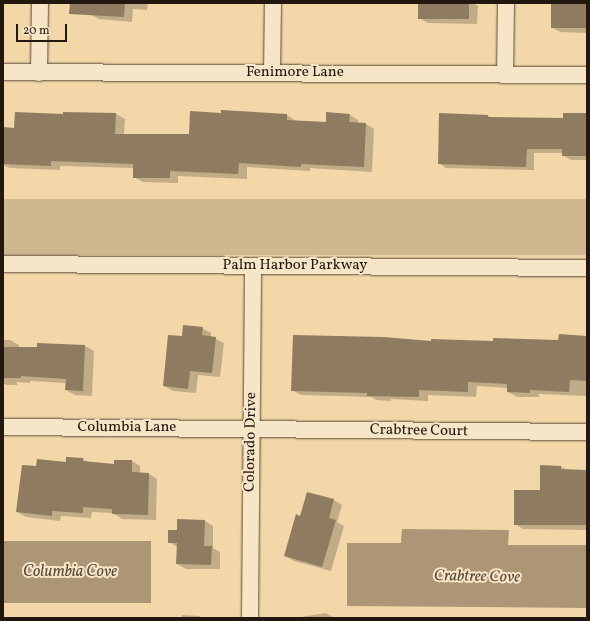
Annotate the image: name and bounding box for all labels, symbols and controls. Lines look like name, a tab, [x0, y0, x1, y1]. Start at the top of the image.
scale bar	[18, 16, 69, 42]
text: 20 m	[23, 23, 50, 39]
street label: Fenimore Lane	[246, 64, 344, 82]
street label: Palm Harbor Parkway	[223, 257, 367, 275]
street label: Colorado Drive	[241, 392, 261, 492]
street label: Columbia Lane	[78, 419, 176, 437]
street label: Crabtree Court	[370, 421, 468, 441]
water label: Columbia Cove	[23, 562, 117, 582]
water label: Crabtree Cove	[434, 567, 520, 587]

